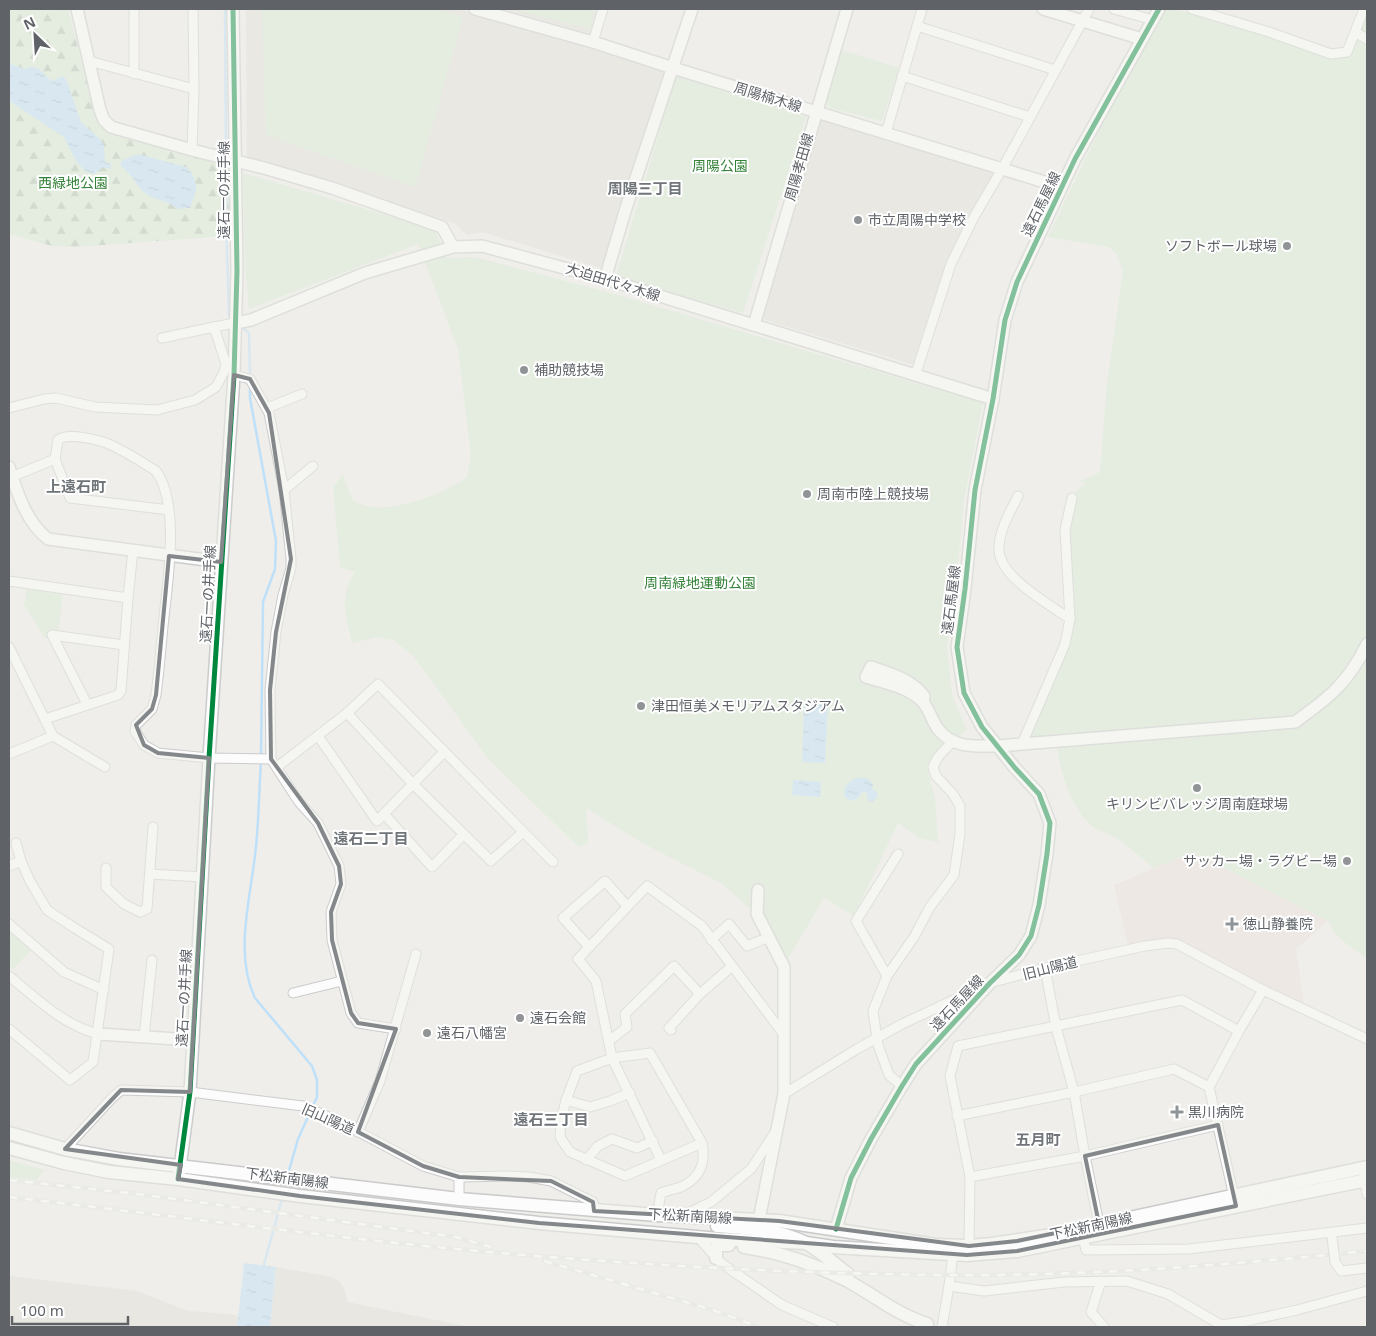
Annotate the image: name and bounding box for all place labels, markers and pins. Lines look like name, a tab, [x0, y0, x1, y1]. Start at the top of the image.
place label: 市立周陽中学校	[868, 210, 966, 229]
marker: 市立周陽中学校	[852, 214, 864, 226]
place label: ソフトボール球場	[1165, 236, 1277, 255]
marker: ソフトボール球場	[1281, 240, 1293, 252]
place label: 補助競技場	[534, 360, 604, 379]
marker: 補助競技場	[518, 364, 530, 376]
place label: 周南市陸上競技場	[817, 484, 929, 503]
marker: 周南市陸上競技場	[801, 488, 813, 500]
place label: 津田恒美メモリアムスタジアム	[651, 696, 845, 715]
marker: 津田恒美メモリアムスタジアム	[635, 700, 647, 712]
marker: キリンビバレッジ周南庭球場	[1191, 782, 1203, 794]
place label: キリンビバレッジ周南庭球場	[1106, 794, 1288, 813]
place label: サッカー場・ラグビー場	[1183, 851, 1337, 870]
marker: サッカー場・ラグビー場	[1341, 855, 1353, 867]
place label: 徳山静養院	[1243, 914, 1313, 933]
marker: 徳山静養院	[1225, 917, 1239, 931]
place label: 遠石会館	[530, 1008, 586, 1027]
marker: 遠石会館	[514, 1012, 526, 1024]
place label: 遠石八幡宮	[437, 1023, 507, 1042]
marker: 遠石八幡宮	[421, 1027, 433, 1039]
place label: 黒川病院	[1188, 1102, 1244, 1121]
marker: 黒川病院	[1170, 1105, 1184, 1119]

